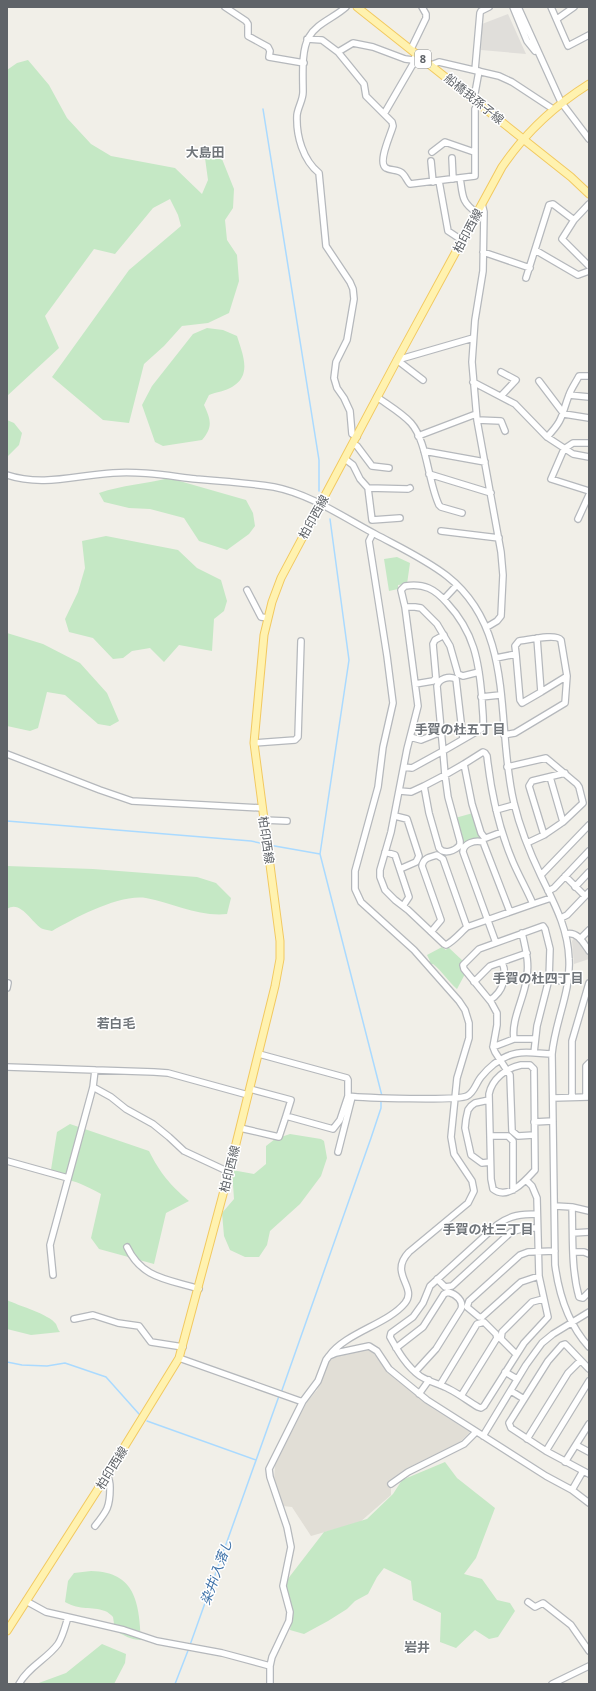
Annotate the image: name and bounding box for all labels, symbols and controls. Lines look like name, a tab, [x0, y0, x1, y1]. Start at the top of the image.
road number: 8	[415, 50, 431, 68]
street label: 船橋我孫子線	[441, 69, 508, 128]
district label: 大島田	[185, 143, 225, 161]
street label: 柏印西線	[449, 206, 486, 256]
street label: 柏印西線	[294, 492, 333, 542]
district label: 手賀の杜五丁目	[414, 720, 506, 738]
street label: 柏印西線	[255, 815, 278, 865]
district label: 手賀の杜四丁目	[492, 969, 584, 987]
district label: 若白毛	[96, 1014, 136, 1032]
street label: 柏印西線	[215, 1144, 244, 1194]
district label: 手賀の杜三丁目	[442, 1220, 534, 1238]
street label: 柏印西線	[92, 1443, 132, 1493]
water label: 染井i入落し	[196, 1537, 236, 1607]
district label: 岩井	[404, 1638, 430, 1656]

